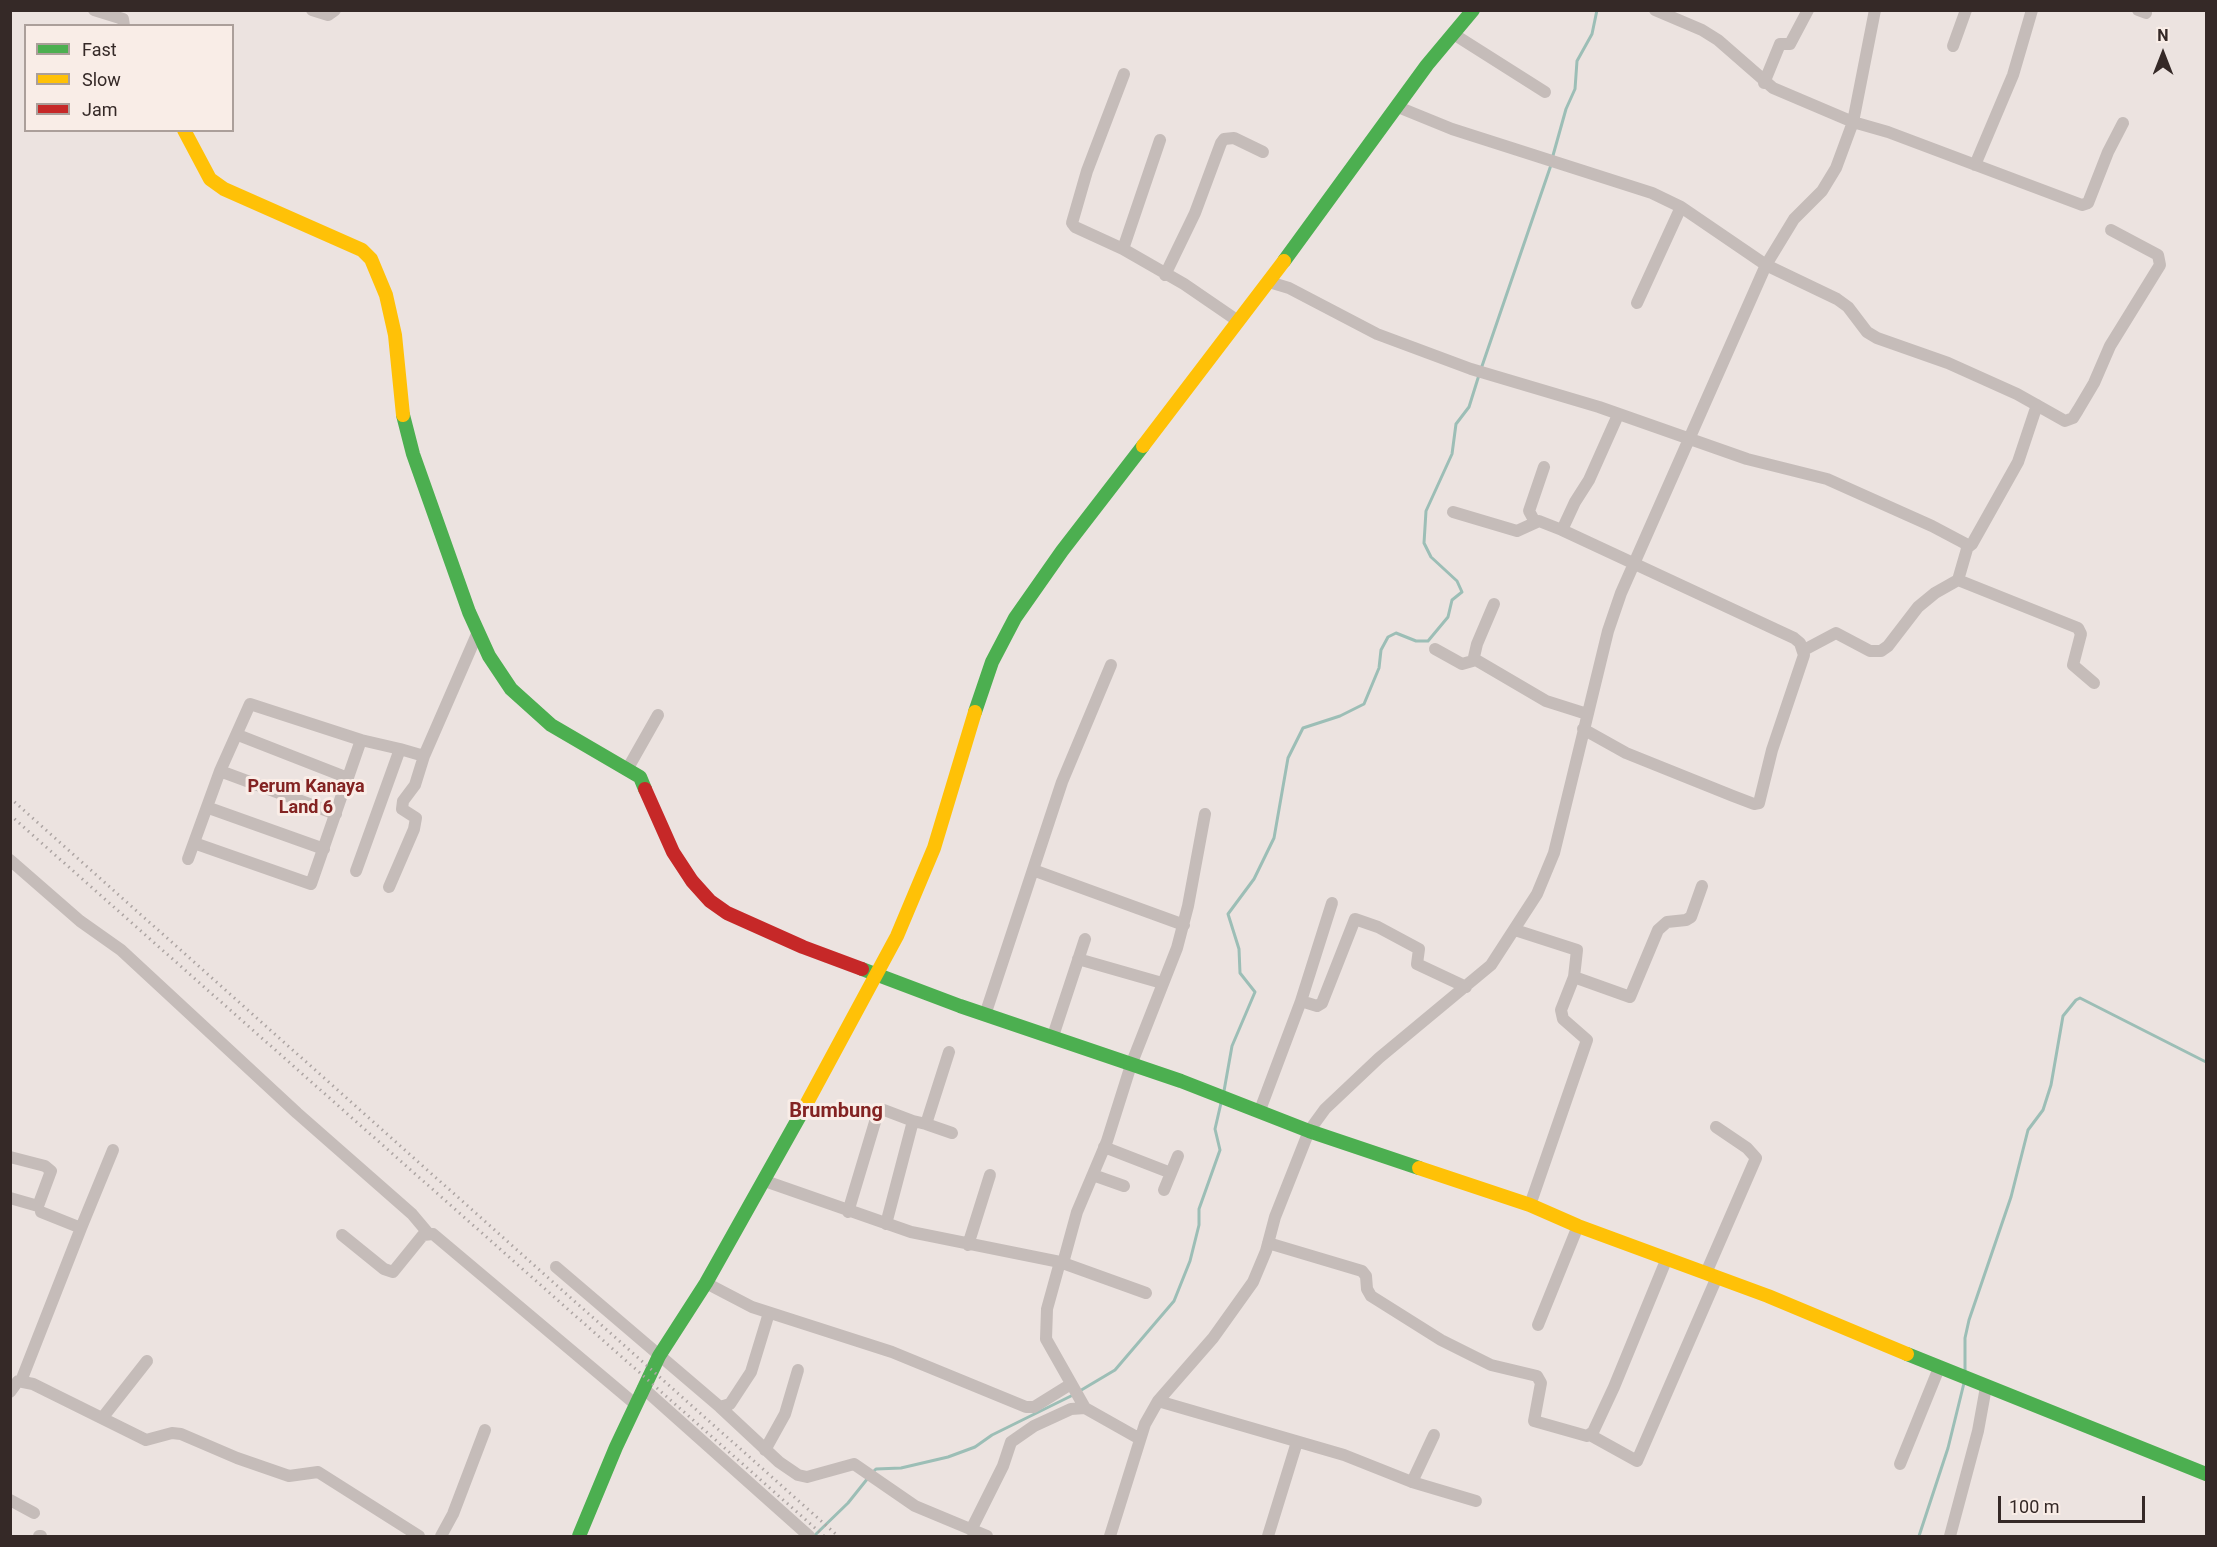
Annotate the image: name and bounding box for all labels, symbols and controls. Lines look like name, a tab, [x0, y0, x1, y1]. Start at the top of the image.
legend	[24, 24, 234, 132]
north arrow	[2133, 24, 2193, 84]
text: N	[2157, 26, 2169, 45]
text: Fast	[82, 39, 117, 60]
text: Slow	[82, 69, 121, 90]
text: Jam	[82, 99, 118, 120]
district label: Perum Kanaya Land 6	[247, 776, 365, 818]
district label: Brumbung	[789, 1100, 883, 1124]
scale bar	[2001, 1484, 2148, 1522]
text: 100 m	[2009, 1496, 2060, 1517]

